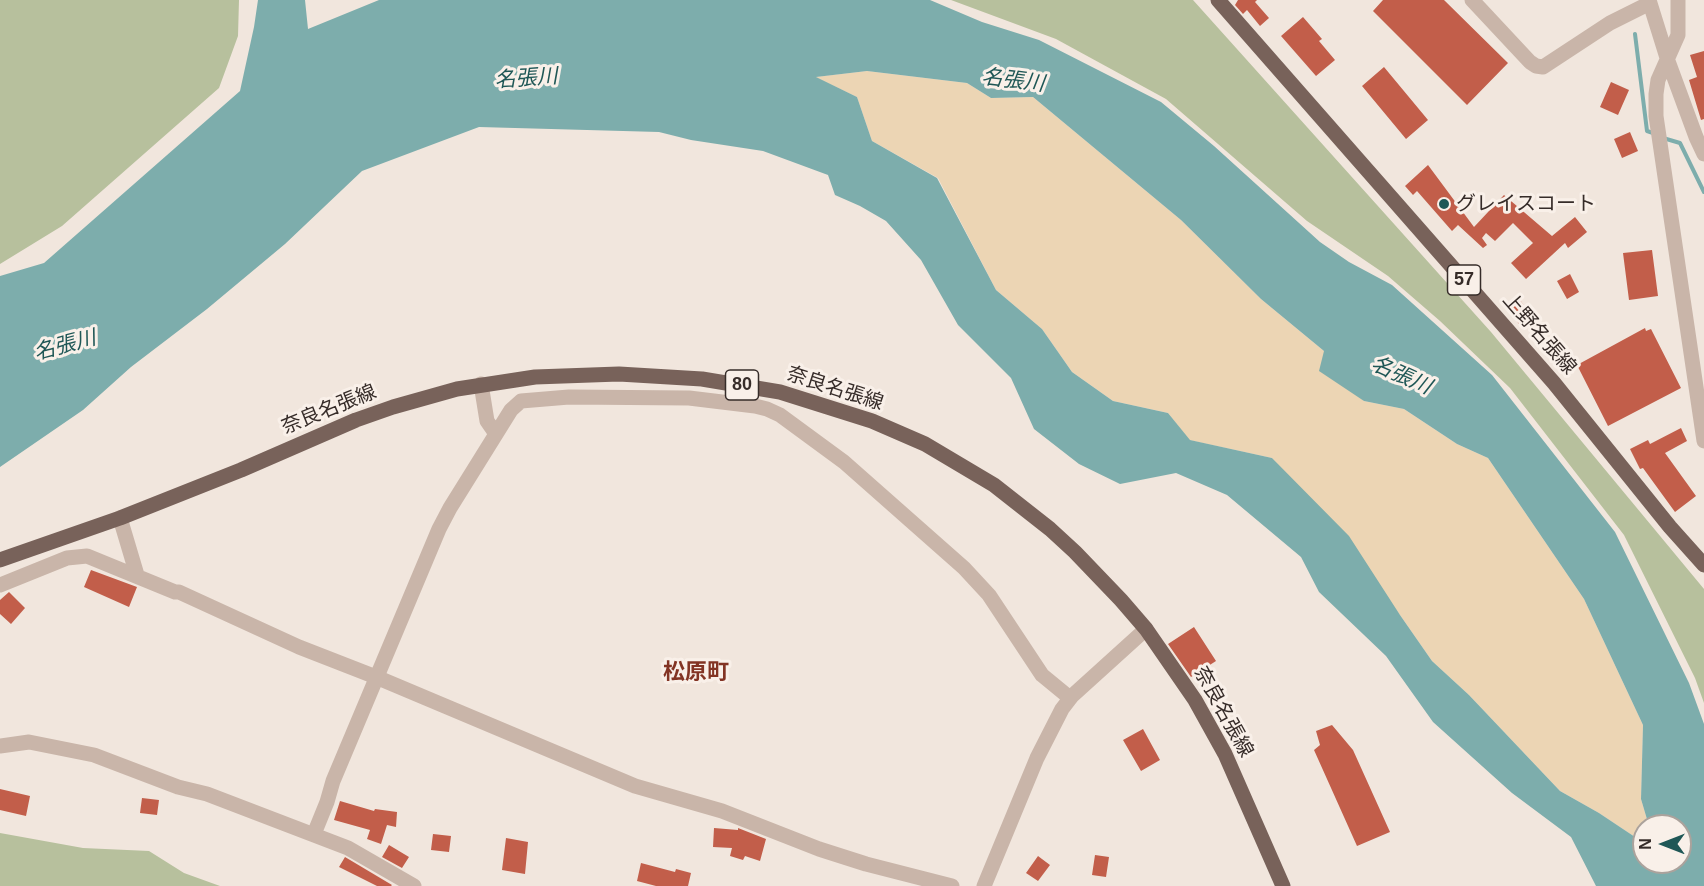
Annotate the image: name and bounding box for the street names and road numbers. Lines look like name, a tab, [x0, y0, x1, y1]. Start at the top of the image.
road number: 57	[1448, 265, 1480, 295]
street label: 上野名張線	[1497, 288, 1581, 380]
street label: 奈良名張線	[784, 362, 886, 416]
road number: 80	[726, 370, 758, 400]
street label: 奈良名張線	[278, 380, 380, 440]
street label: 奈良名張線	[1188, 662, 1258, 762]

